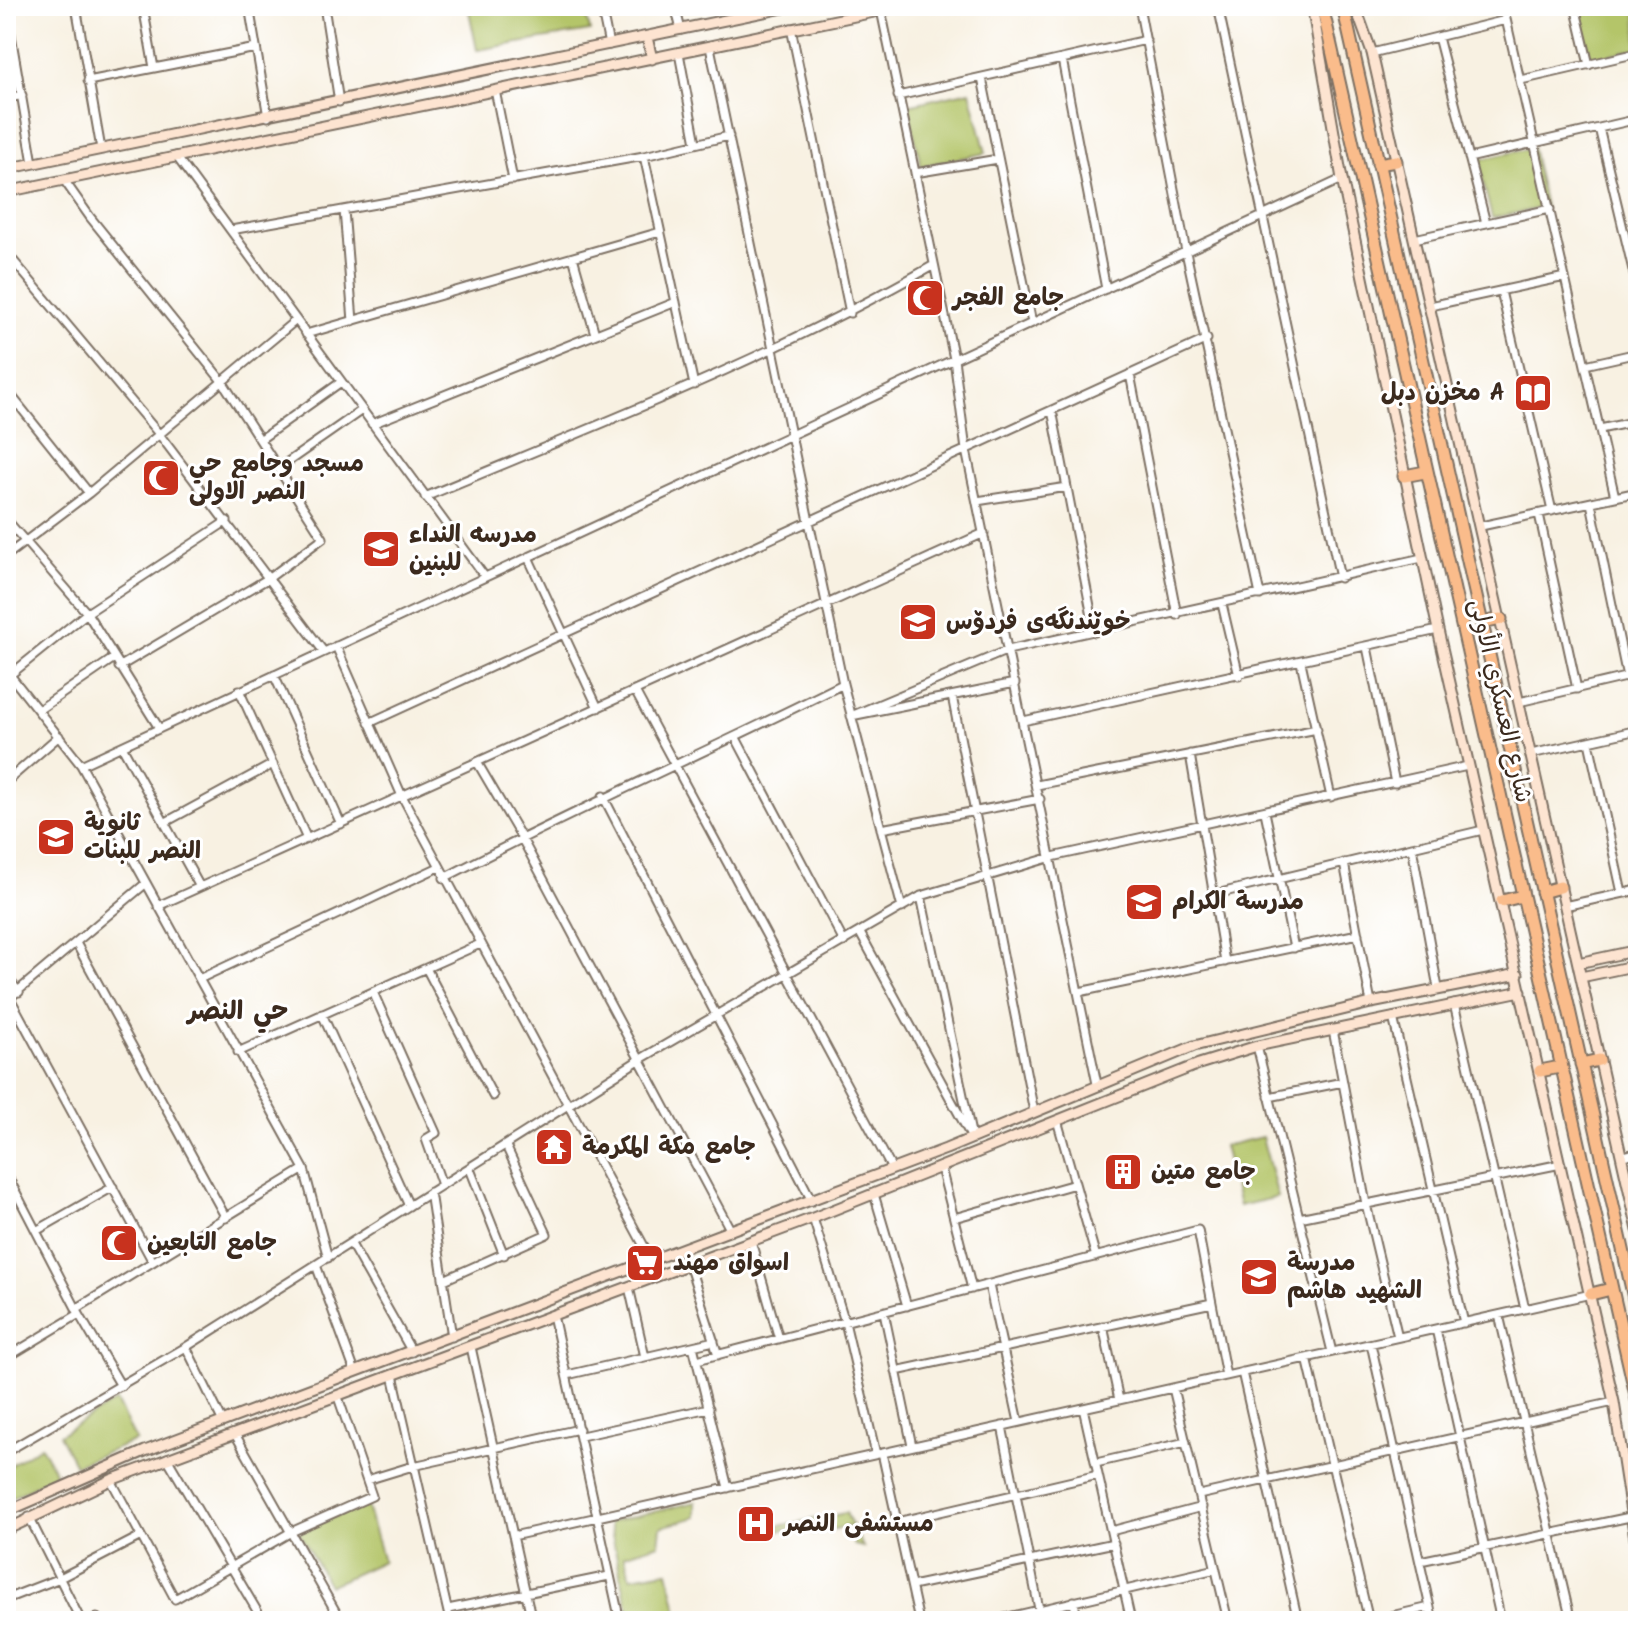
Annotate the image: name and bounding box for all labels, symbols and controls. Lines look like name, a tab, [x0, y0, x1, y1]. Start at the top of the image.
mosque icon: جامع الفجر	[904, 277, 946, 319]
place label: جامع الفجر	[951, 279, 1064, 318]
library icon: مخزن دبل A	[1512, 372, 1554, 414]
place label: مخزن دبل A	[1381, 374, 1505, 413]
place label: مسجد وجامع حي النصر الاولى	[189, 445, 364, 512]
mosque icon: مسجد وجامع حي النصر الاولى	[140, 457, 182, 499]
place label: مدرسه النداء للبنين	[409, 516, 537, 583]
school or university icon: مدرسه النداء للبنين	[360, 528, 402, 570]
street label: شارع العسكري الأولى	[1458, 595, 1542, 807]
school or university icon: خوێندنگەی فردۆس	[897, 601, 939, 643]
place label: خوێندنگەی فردۆس	[946, 603, 1131, 642]
place label: ثانوية النصر للبنات	[84, 804, 201, 871]
school or university icon: ثانوية النصر للبنات	[35, 816, 77, 858]
school or university icon: مدرسة الكرام	[1123, 881, 1165, 923]
place label: مدرسة الكرام	[1172, 883, 1304, 922]
district label: حي النصر	[185, 991, 288, 1034]
temple icon: جامع مكة المكرمة	[533, 1126, 575, 1168]
place label: جامع مكة المكرمة	[582, 1128, 756, 1167]
building icon: جامع متين	[1102, 1151, 1144, 1193]
place label: جامع متين	[1151, 1153, 1256, 1192]
mosque icon: جامع التابعين	[98, 1222, 140, 1264]
place label: جامع التابعين	[147, 1224, 277, 1263]
supermarket icon: اسواق مهند	[624, 1242, 666, 1284]
place label: اسواق مهند	[673, 1244, 789, 1283]
place label: مدرسة الشهيد هاشم	[1287, 1244, 1422, 1311]
school or university icon: مدرسة الشهيد هاشم	[1238, 1256, 1280, 1298]
hospital icon: مستشفى النصر	[735, 1503, 777, 1545]
place label: مستشفى النصر	[782, 1505, 934, 1544]

